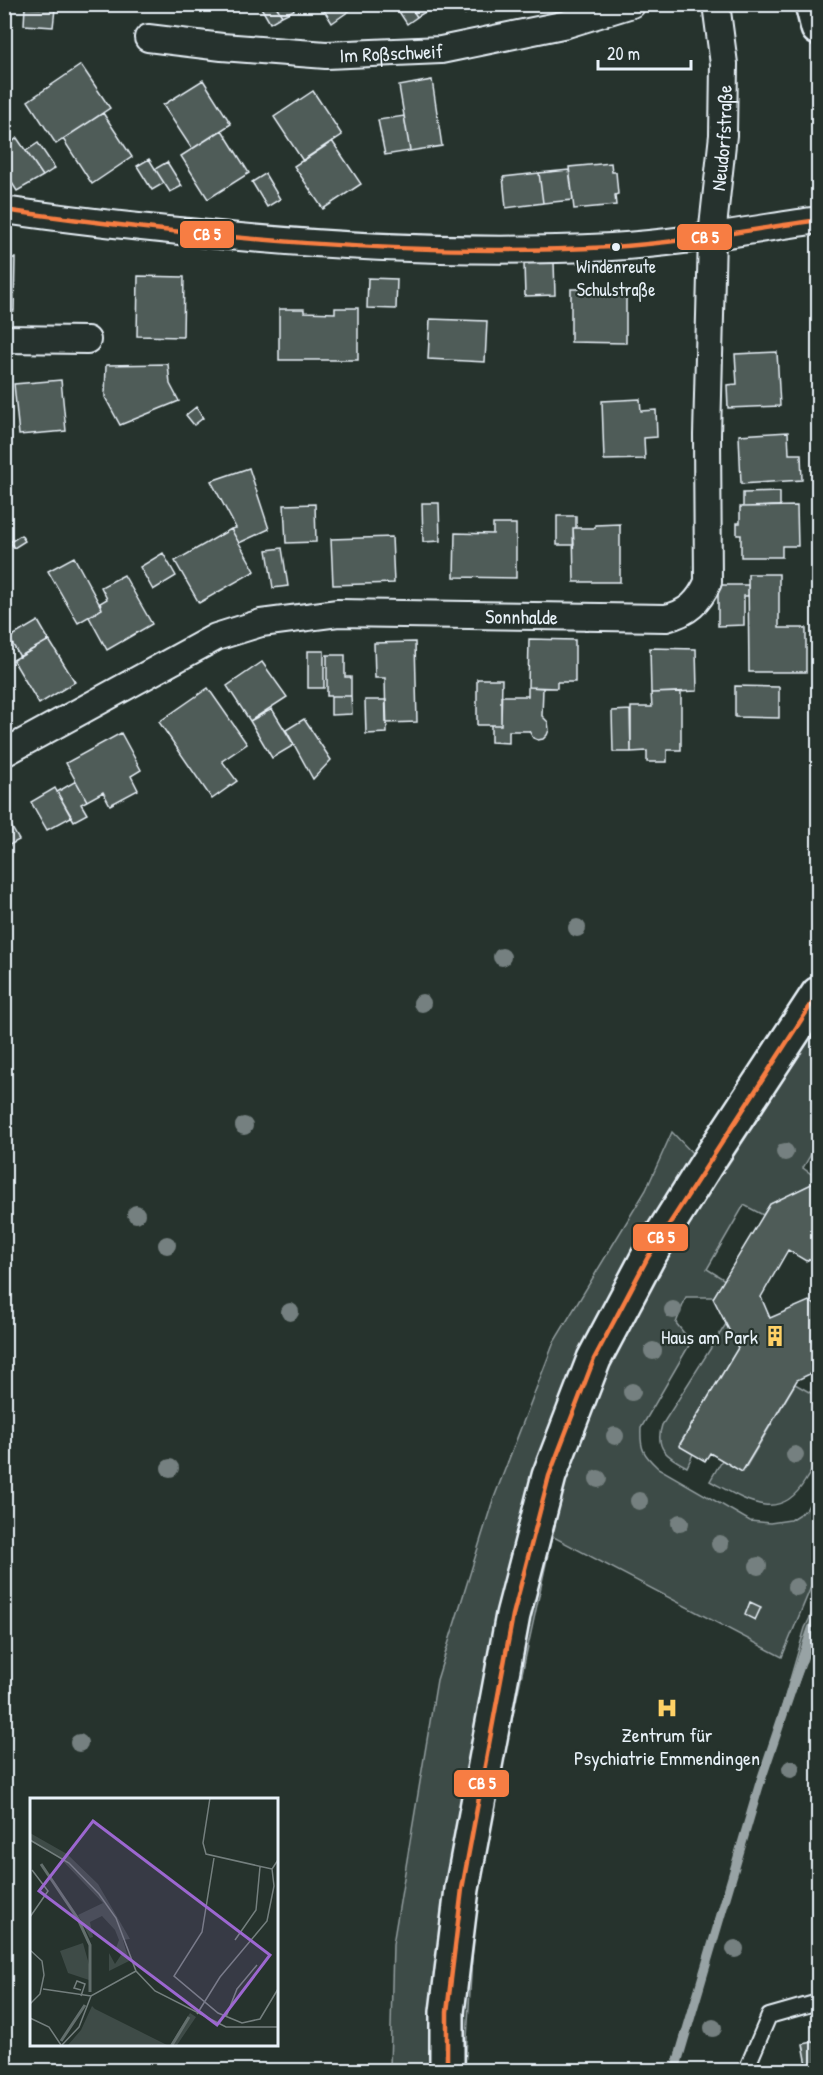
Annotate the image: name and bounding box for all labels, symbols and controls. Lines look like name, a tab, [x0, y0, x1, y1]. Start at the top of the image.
scale bar	[598, 33, 691, 71]
street label: Im Roßschweif	[339, 36, 443, 68]
text: 20 m	[607, 41, 640, 66]
street label: Neudorfstraße	[704, 85, 737, 192]
line badge: CB 5	[179, 220, 235, 249]
text: CB 5	[193, 223, 221, 245]
line badge: CB 5	[676, 223, 733, 251]
text: CB 5	[691, 226, 719, 248]
marker: Windenreute Schulstraße	[610, 241, 622, 253]
place label: Windenreute Schulstraße	[576, 254, 656, 302]
street label: Sonnhalde	[485, 602, 558, 630]
line badge: CB 5	[632, 1223, 689, 1252]
text: CB 5	[647, 1226, 675, 1248]
place label: Haus am Park	[661, 1323, 758, 1350]
building icon: Haus am Park	[763, 1324, 787, 1348]
hospital icon: Zentrum für Psychiatrie Emmendingen	[655, 1696, 679, 1720]
place label: Zentrum für Psychiatrie Emmendingen	[574, 1721, 760, 1771]
line badge: CB 5	[453, 1769, 510, 1798]
text: CB 5	[468, 1772, 496, 1794]
inset map	[30, 1798, 278, 2045]

